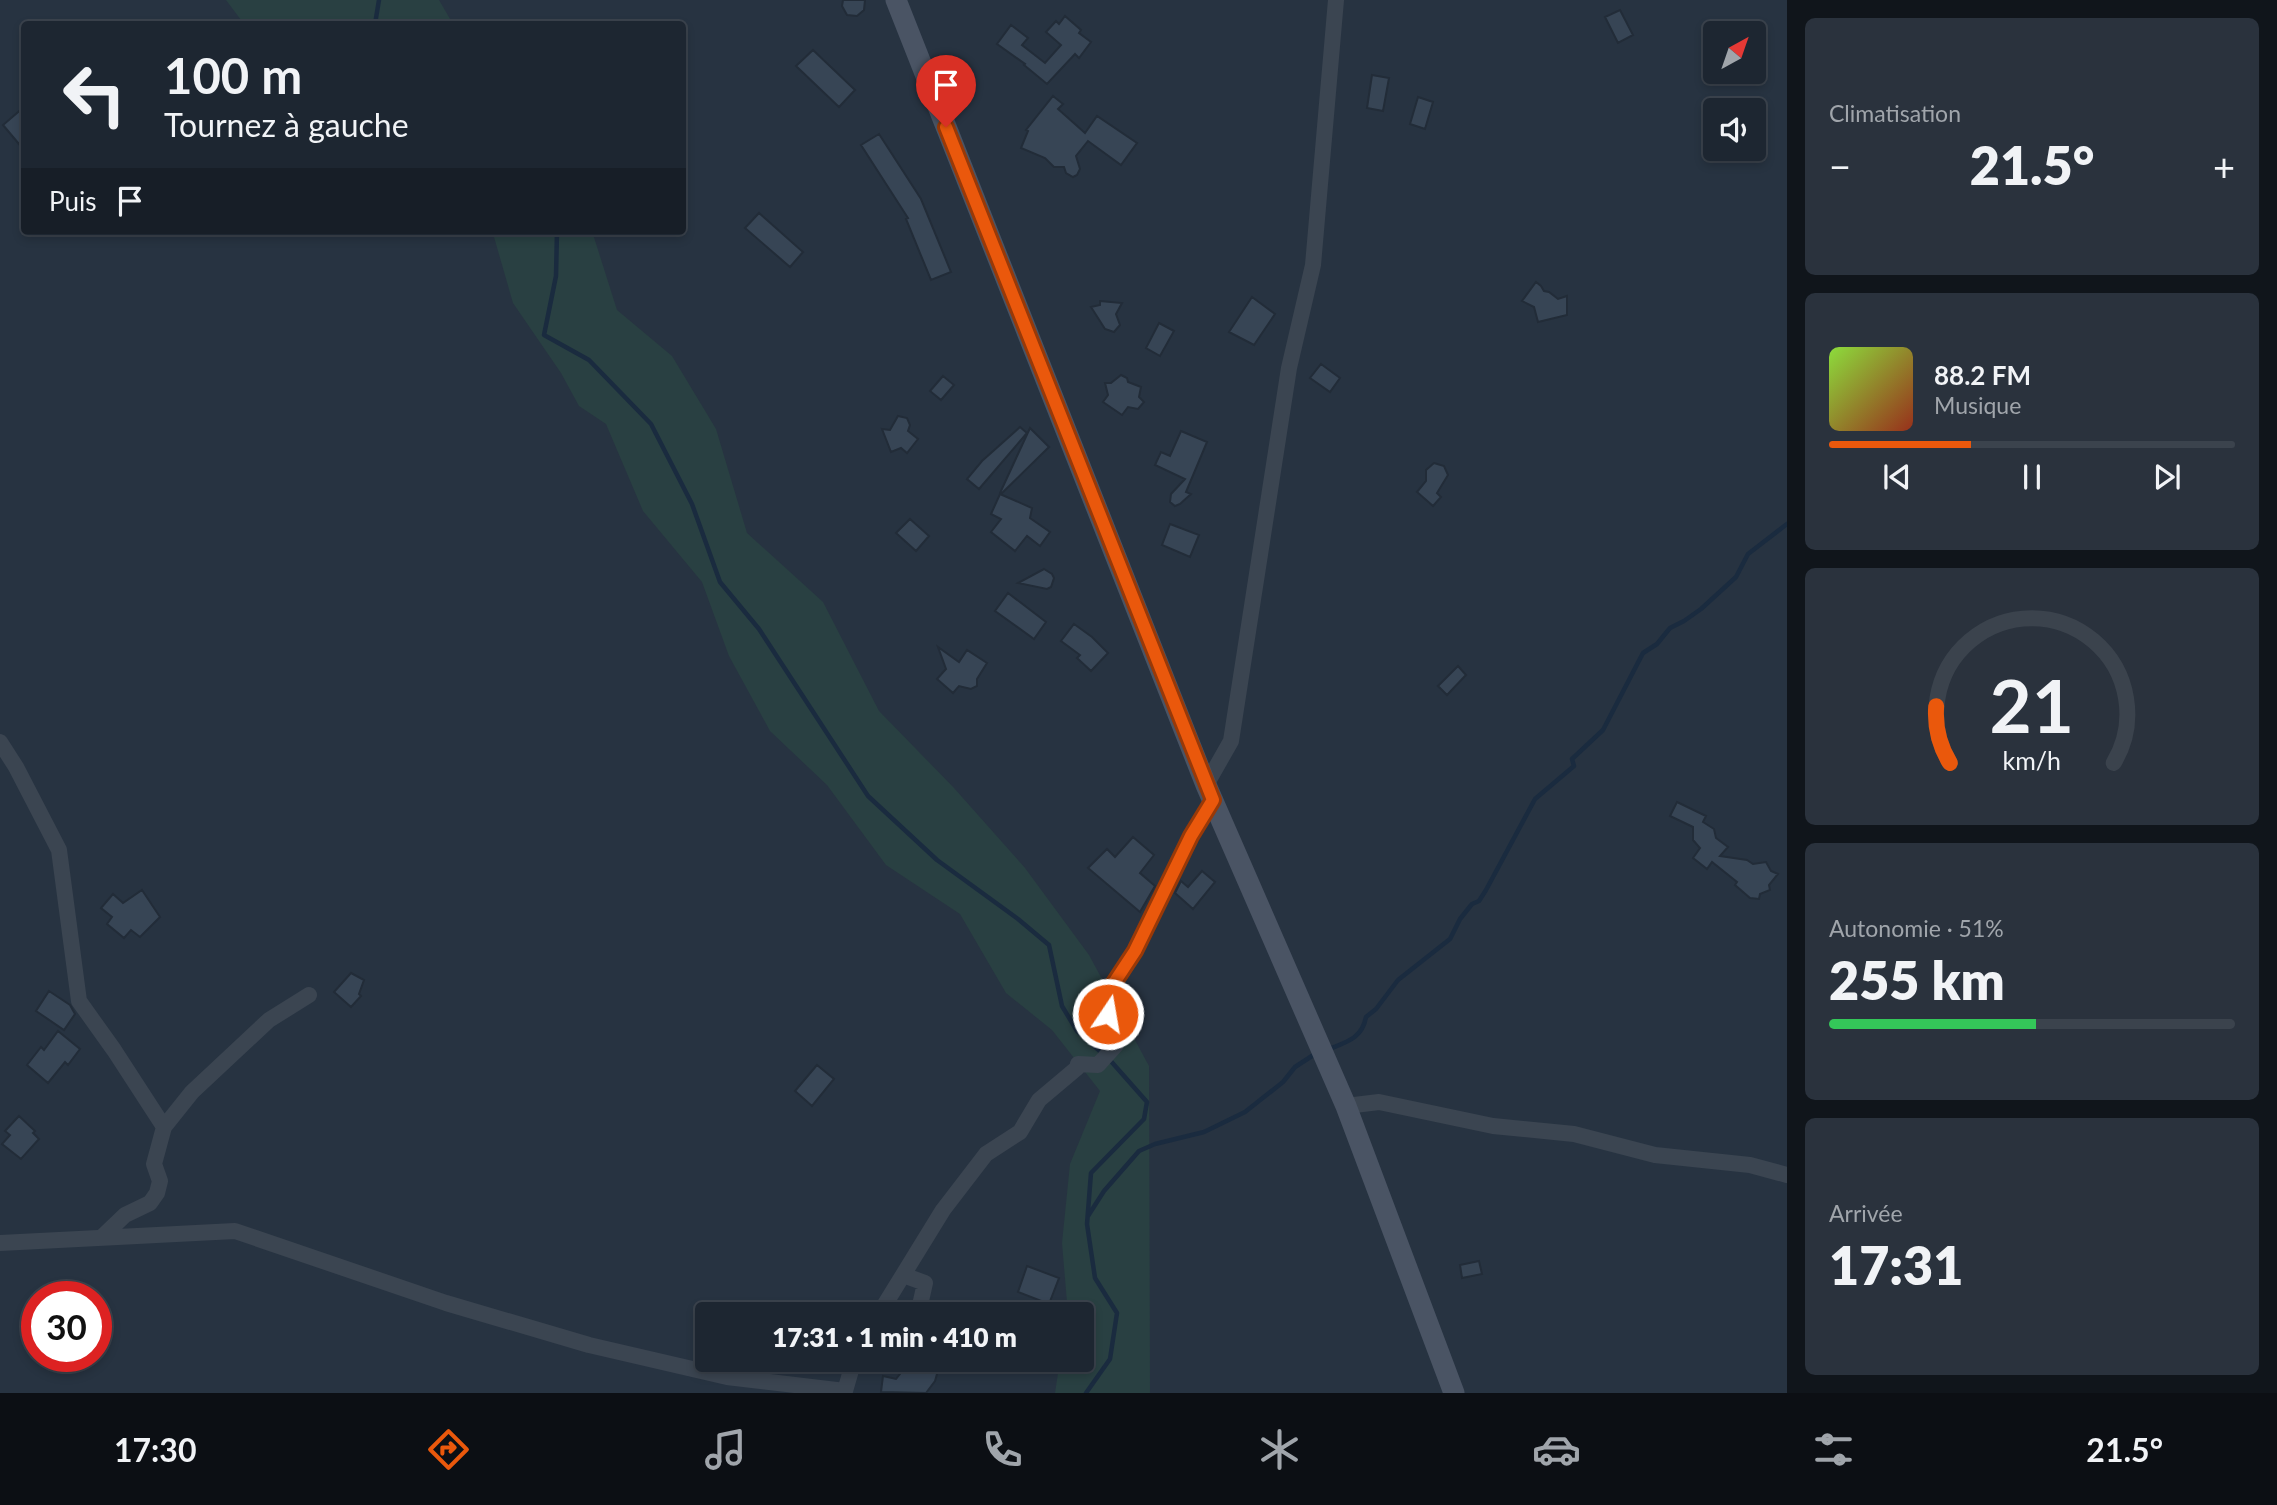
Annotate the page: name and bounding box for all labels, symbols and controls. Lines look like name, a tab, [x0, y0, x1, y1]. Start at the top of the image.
north arrow	[1703, 21, 1766, 84]
map controls	[1703, 21, 1766, 161]
text: 100 m	[164, 46, 302, 104]
icon: left	[49, 49, 140, 140]
pin	[916, 55, 976, 127]
icon: arrive	[927, 66, 965, 104]
button: sound	[1703, 98, 1766, 161]
text: Climatisation	[1829, 99, 1961, 127]
text: Tournez à gauche	[164, 105, 409, 144]
text: 21.5°	[1970, 134, 2094, 196]
text: −	[1829, 143, 1851, 189]
text: +	[2213, 143, 2235, 189]
icon: arrive	[111, 182, 149, 220]
text: Puis	[49, 185, 97, 217]
text: 88.2 FM	[1934, 359, 2031, 391]
text: Musique	[1934, 391, 2021, 419]
icon: previous	[1878, 458, 1916, 496]
icon: pause	[2013, 458, 2051, 496]
icon: next	[2148, 458, 2186, 496]
text: 21	[1990, 661, 2074, 749]
text: km/h	[2003, 744, 2061, 774]
text: Autonomie · 51%	[1829, 914, 2004, 942]
text: 255 km	[1829, 949, 2005, 1011]
position arrow	[1071, 977, 1145, 1051]
text: Arrivée	[1829, 1199, 1903, 1227]
text: 17:31	[1829, 1234, 1963, 1296]
speed limit sign: 30	[21, 1281, 112, 1372]
text: 17:31 · 1 min · 410 m	[772, 1321, 1017, 1353]
icon: directions	[424, 1425, 473, 1474]
icon: music	[701, 1425, 750, 1474]
icon: phone	[978, 1425, 1027, 1474]
icon: climate	[1255, 1425, 1304, 1474]
icon: car	[1532, 1425, 1581, 1474]
icon: filters	[1809, 1425, 1858, 1474]
text: 17:30	[114, 1430, 196, 1469]
text: 21.5°	[2086, 1430, 2163, 1469]

